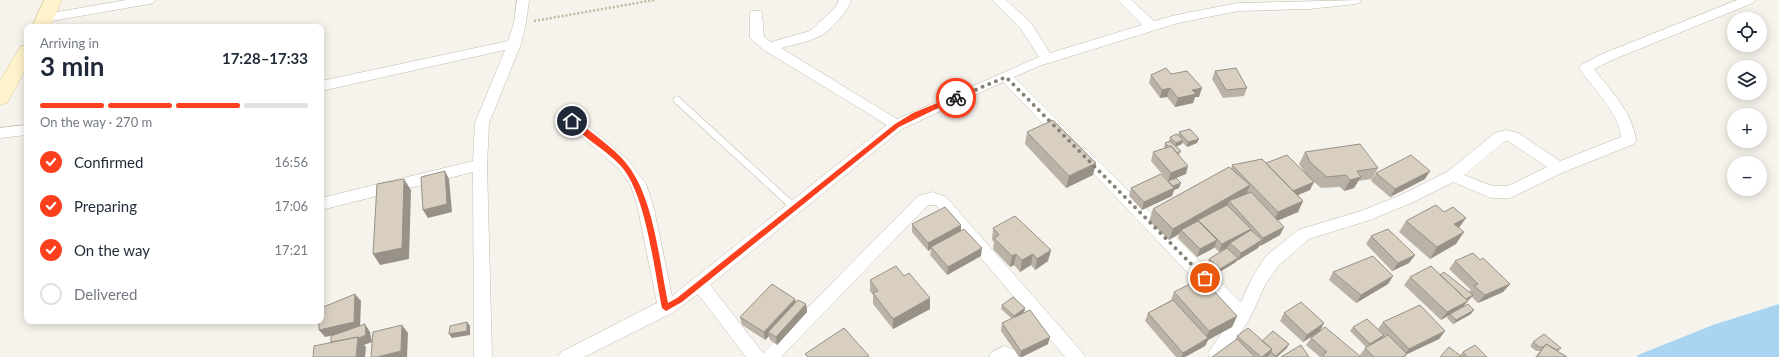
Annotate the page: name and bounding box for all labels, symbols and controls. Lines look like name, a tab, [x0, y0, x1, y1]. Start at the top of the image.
map controls	[1727, 12, 1767, 196]
button: locate	[1727, 12, 1767, 52]
text: Arriving in	[40, 35, 99, 51]
text: 17:28–17:33	[222, 49, 308, 67]
text: 3 min	[40, 50, 104, 82]
button: layers	[1727, 60, 1767, 100]
courier	[936, 78, 976, 118]
icon: bike	[945, 87, 967, 109]
pin	[555, 104, 589, 138]
button: +	[1727, 108, 1767, 148]
icon: home	[561, 110, 583, 132]
text: On the way · 270 m	[40, 114, 152, 130]
icon: check	[40, 151, 62, 173]
text: Confirmed	[74, 153, 143, 171]
text: 16:56	[275, 154, 308, 170]
button: −	[1727, 156, 1767, 196]
icon: check	[40, 195, 62, 217]
text: Preparing	[74, 197, 137, 215]
text: 17:06	[275, 198, 308, 214]
icon: check	[40, 239, 62, 261]
text: On the way	[74, 241, 150, 259]
text: 17:21	[275, 242, 308, 258]
pin	[1188, 261, 1222, 295]
icon: bag	[1194, 267, 1216, 289]
text: Delivered	[74, 285, 137, 303]

